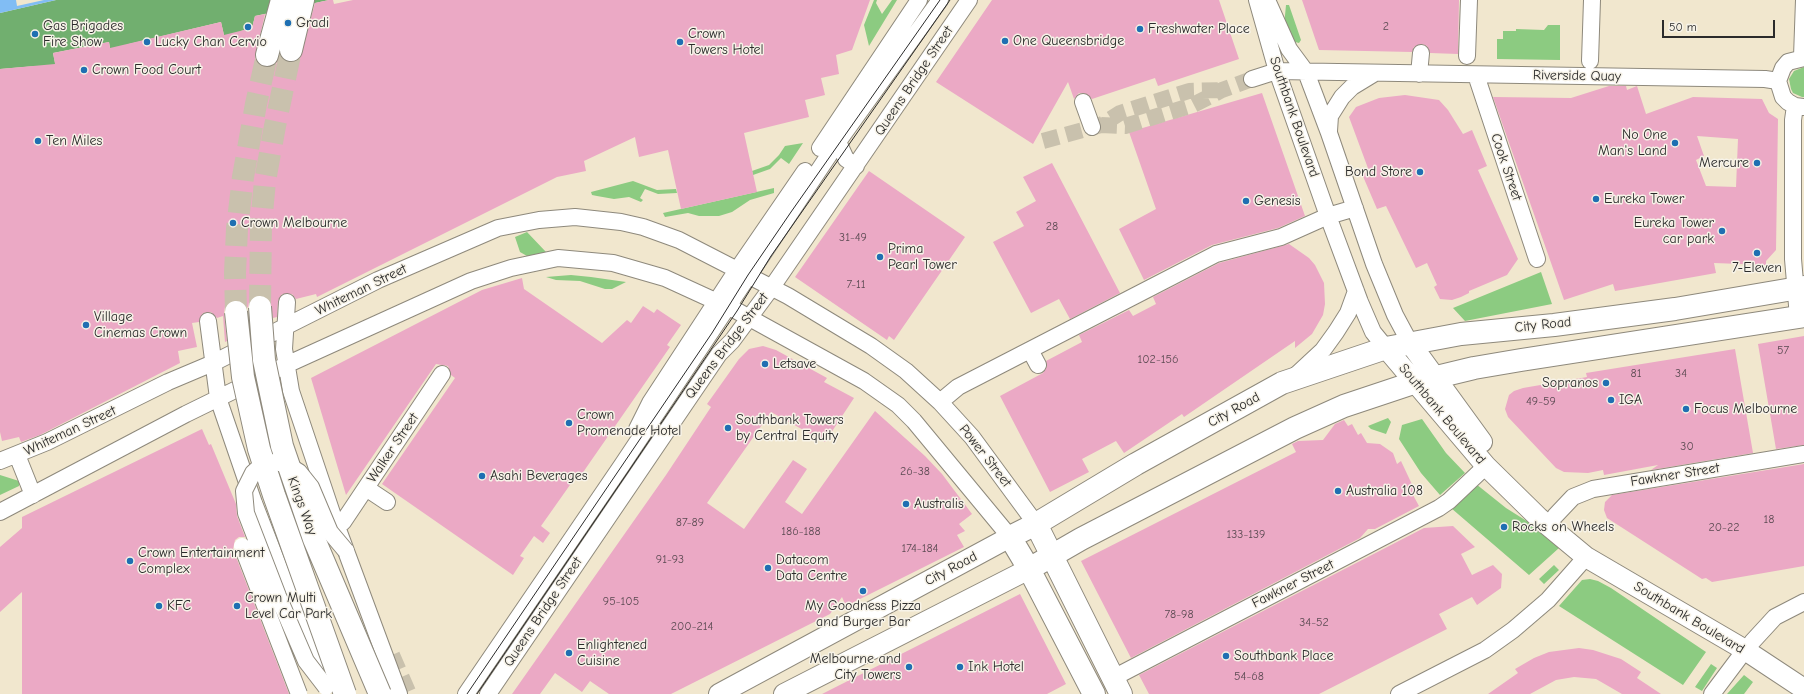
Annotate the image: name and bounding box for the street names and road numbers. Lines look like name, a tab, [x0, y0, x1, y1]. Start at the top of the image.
street label: Queens Bridge Street	[871, 23, 957, 139]
street label: Southbank Boulevard	[1265, 55, 1323, 179]
street label: Riverside Quay	[1533, 67, 1621, 85]
street label: Cook Street	[1487, 131, 1525, 203]
street label: Whiteman Street	[313, 261, 409, 319]
street label: Queens Bridge Street	[682, 290, 772, 402]
street label: City Road	[1514, 314, 1572, 336]
street label: Southbank Boulevard	[1395, 360, 1489, 468]
street label: City Road	[1205, 389, 1263, 431]
street label: Whiteman Street	[21, 402, 119, 460]
street label: Walker Street	[364, 410, 422, 486]
street label: Power Street	[955, 421, 1015, 491]
street label: Fawkner Street	[1629, 460, 1721, 490]
street label: Kings Way	[284, 474, 320, 538]
street label: City Road	[922, 548, 980, 590]
street label: Queens Bridge Street	[500, 554, 586, 670]
street label: Fawkner Street	[1249, 556, 1337, 612]
street label: Southbank Boulevard	[1631, 578, 1747, 658]

